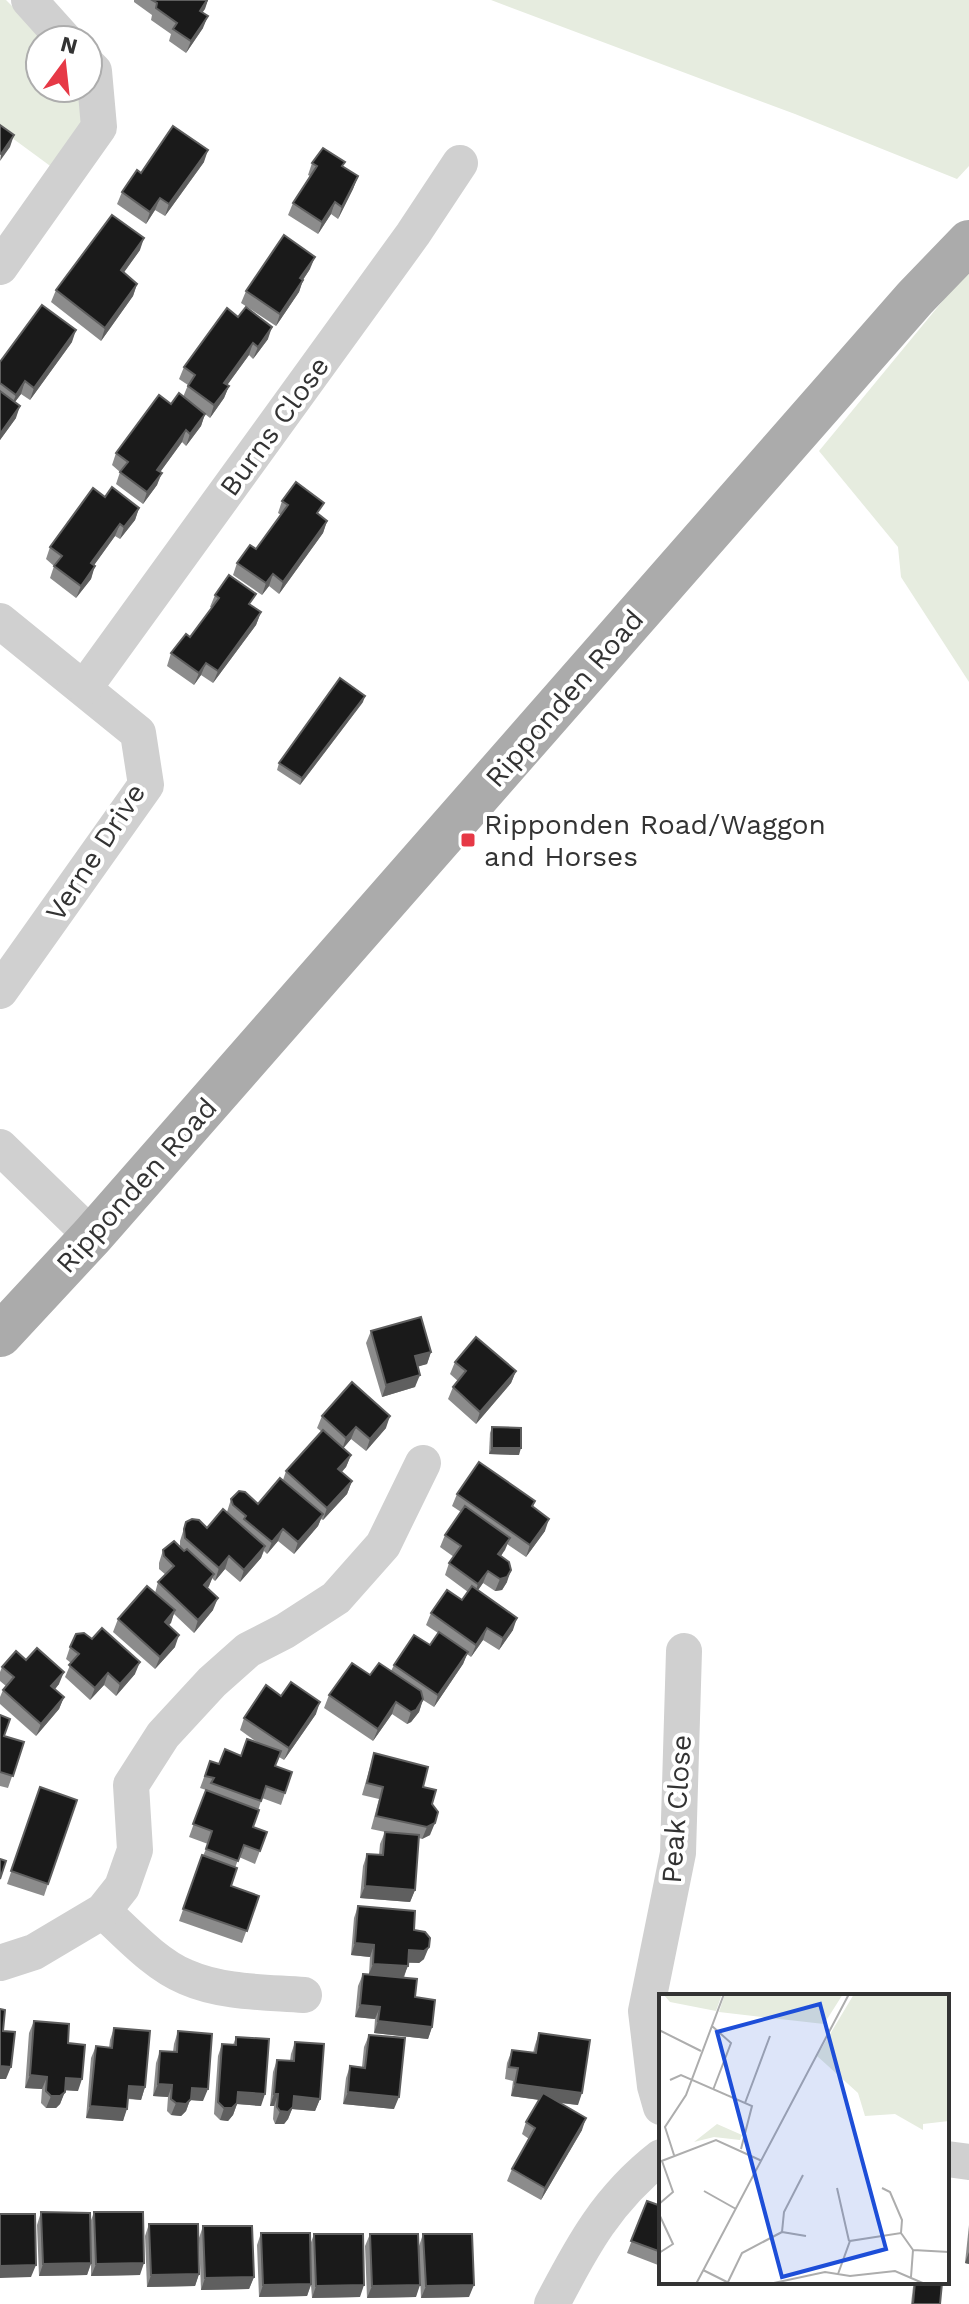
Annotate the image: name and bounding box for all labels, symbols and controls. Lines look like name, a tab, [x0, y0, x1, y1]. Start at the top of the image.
north arrow	[24, 24, 104, 104]
text: N	[58, 31, 80, 59]
street label: Burns Close	[213, 350, 336, 502]
street label: Ripponden Road	[478, 603, 650, 794]
street label: Verne Drive	[39, 777, 152, 927]
place label: Ripponden Road/Waggon and Horses	[484, 808, 826, 873]
marker: Ripponden Road/Waggon and Horses	[459, 831, 477, 849]
street label: Ripponden Road	[49, 1091, 224, 1280]
street label: Peak Close	[655, 1733, 698, 1885]
inset map	[659, 1994, 949, 2284]

